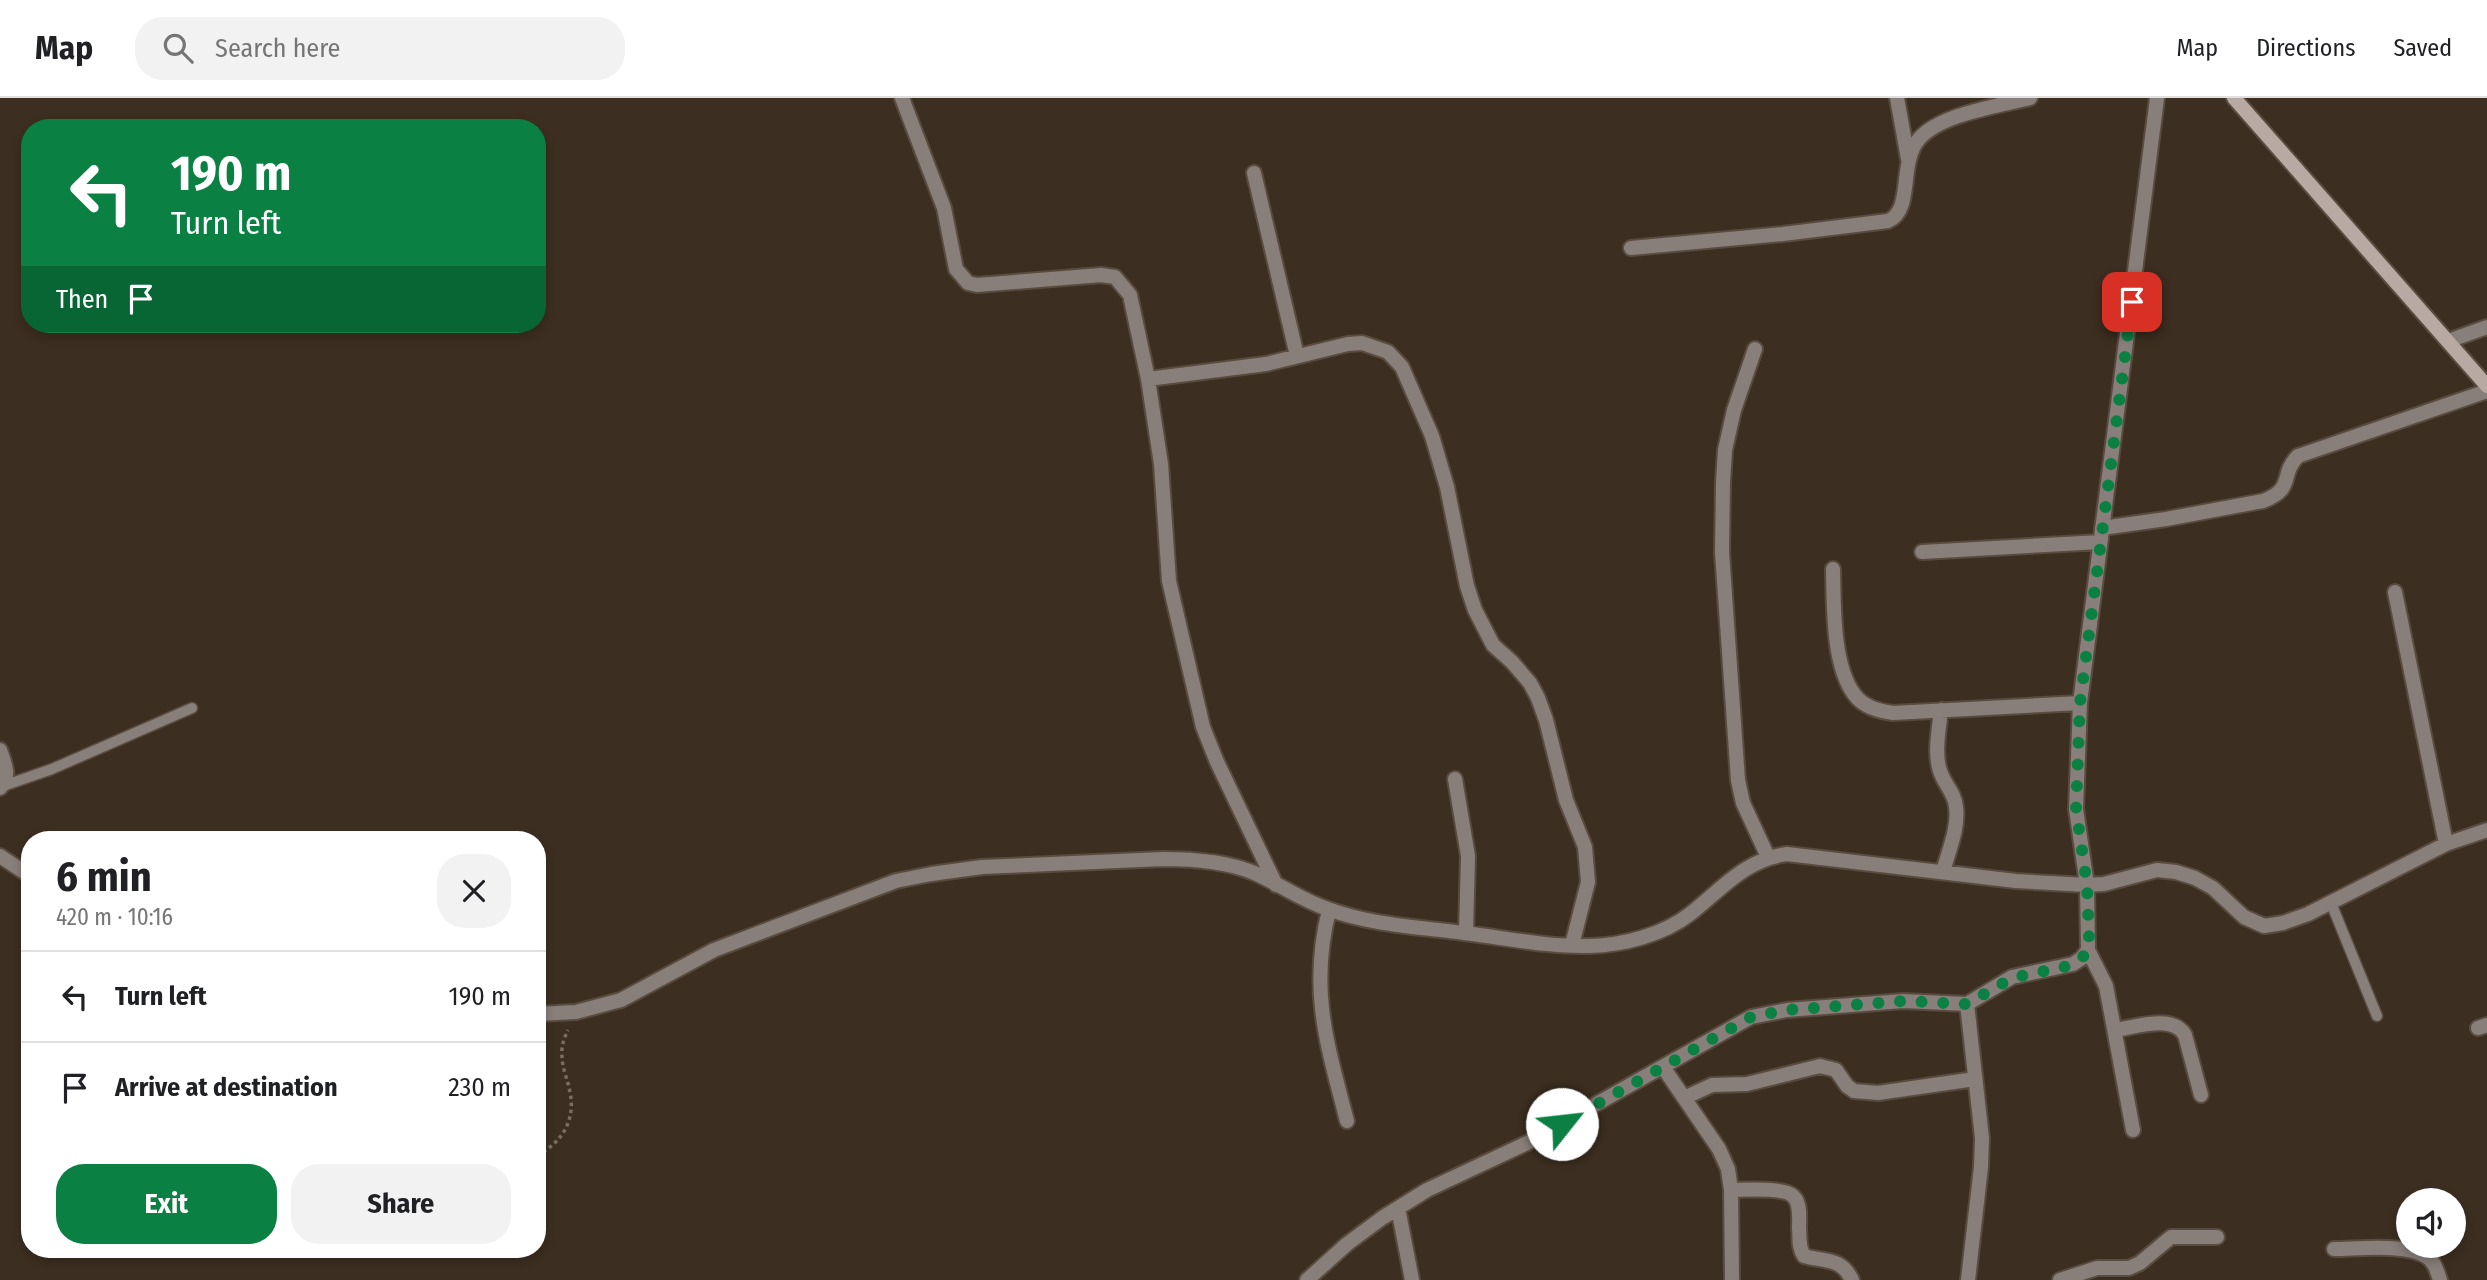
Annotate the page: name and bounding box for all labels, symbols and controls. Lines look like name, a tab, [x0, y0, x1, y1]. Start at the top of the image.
search box	[135, 17, 625, 80]
text: Map	[35, 28, 93, 68]
icon: search	[159, 29, 197, 67]
text: Search here	[215, 33, 340, 64]
text: Map	[2177, 34, 2218, 62]
text: Directions	[2256, 34, 2355, 62]
text: Saved	[2393, 34, 2452, 62]
text: 190 m	[171, 144, 291, 203]
icon: left	[56, 147, 147, 238]
text: Turn left	[171, 204, 281, 242]
pin	[2102, 272, 2162, 332]
icon: arrive	[122, 280, 160, 318]
icon: arrive	[2113, 283, 2151, 321]
text: Then	[56, 284, 108, 315]
text: 6 min	[56, 852, 152, 902]
button: close	[437, 854, 511, 928]
text: 420 m · 10:16	[56, 903, 173, 931]
icon: left	[56, 978, 94, 1016]
text: Turn left	[115, 981, 207, 1012]
text: 190 m	[449, 981, 511, 1012]
icon: arrive	[56, 1069, 94, 1107]
text: Arrive at destination	[115, 1072, 338, 1103]
text: 230 m	[448, 1072, 511, 1103]
position arrow	[1525, 1087, 1599, 1161]
button: Exit	[56, 1164, 277, 1244]
button: Share	[291, 1164, 511, 1244]
map controls	[2396, 1188, 2466, 1258]
button: sound	[2396, 1188, 2466, 1258]

